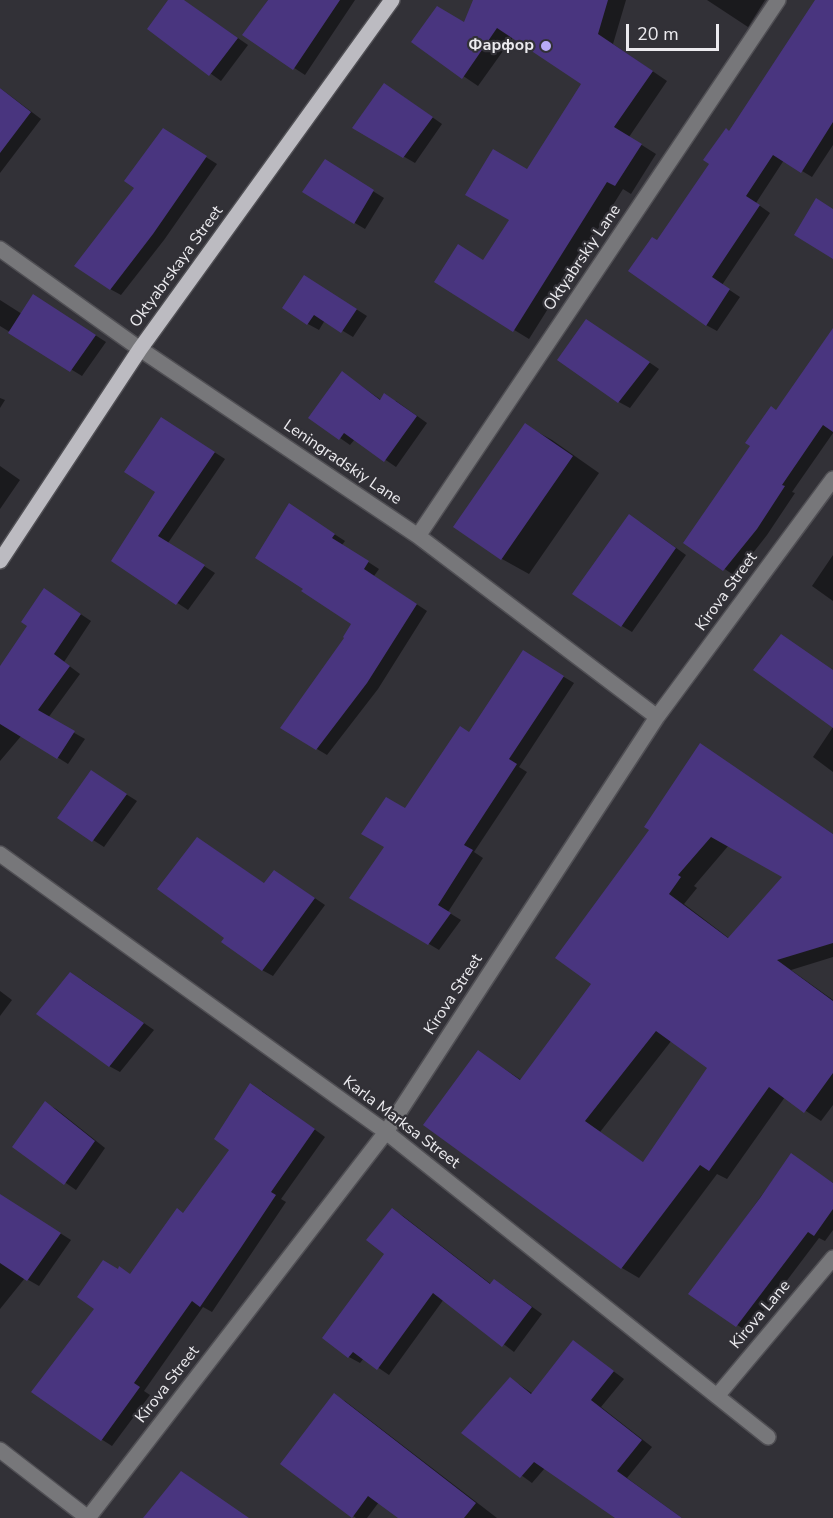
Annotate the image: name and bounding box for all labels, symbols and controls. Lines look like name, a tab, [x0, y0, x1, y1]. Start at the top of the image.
scale bar	[629, 12, 722, 50]
text: 20 m	[637, 22, 679, 46]
place label: Фарфор	[468, 36, 534, 56]
marker: Фарфор	[539, 39, 553, 53]
street label: Oktyabrskiy Lane	[540, 201, 626, 315]
street label: Oktyabrskaya Street	[126, 202, 228, 332]
street label: Leningradskiy Lane	[279, 416, 405, 510]
street label: Kirova Street	[692, 549, 762, 635]
street label: Kirova Street	[421, 951, 487, 1039]
street label: Karla Marksa Street	[339, 1073, 463, 1173]
street label: Kirova Lane	[727, 1277, 795, 1353]
street label: Kirova Street	[132, 1343, 204, 1427]

